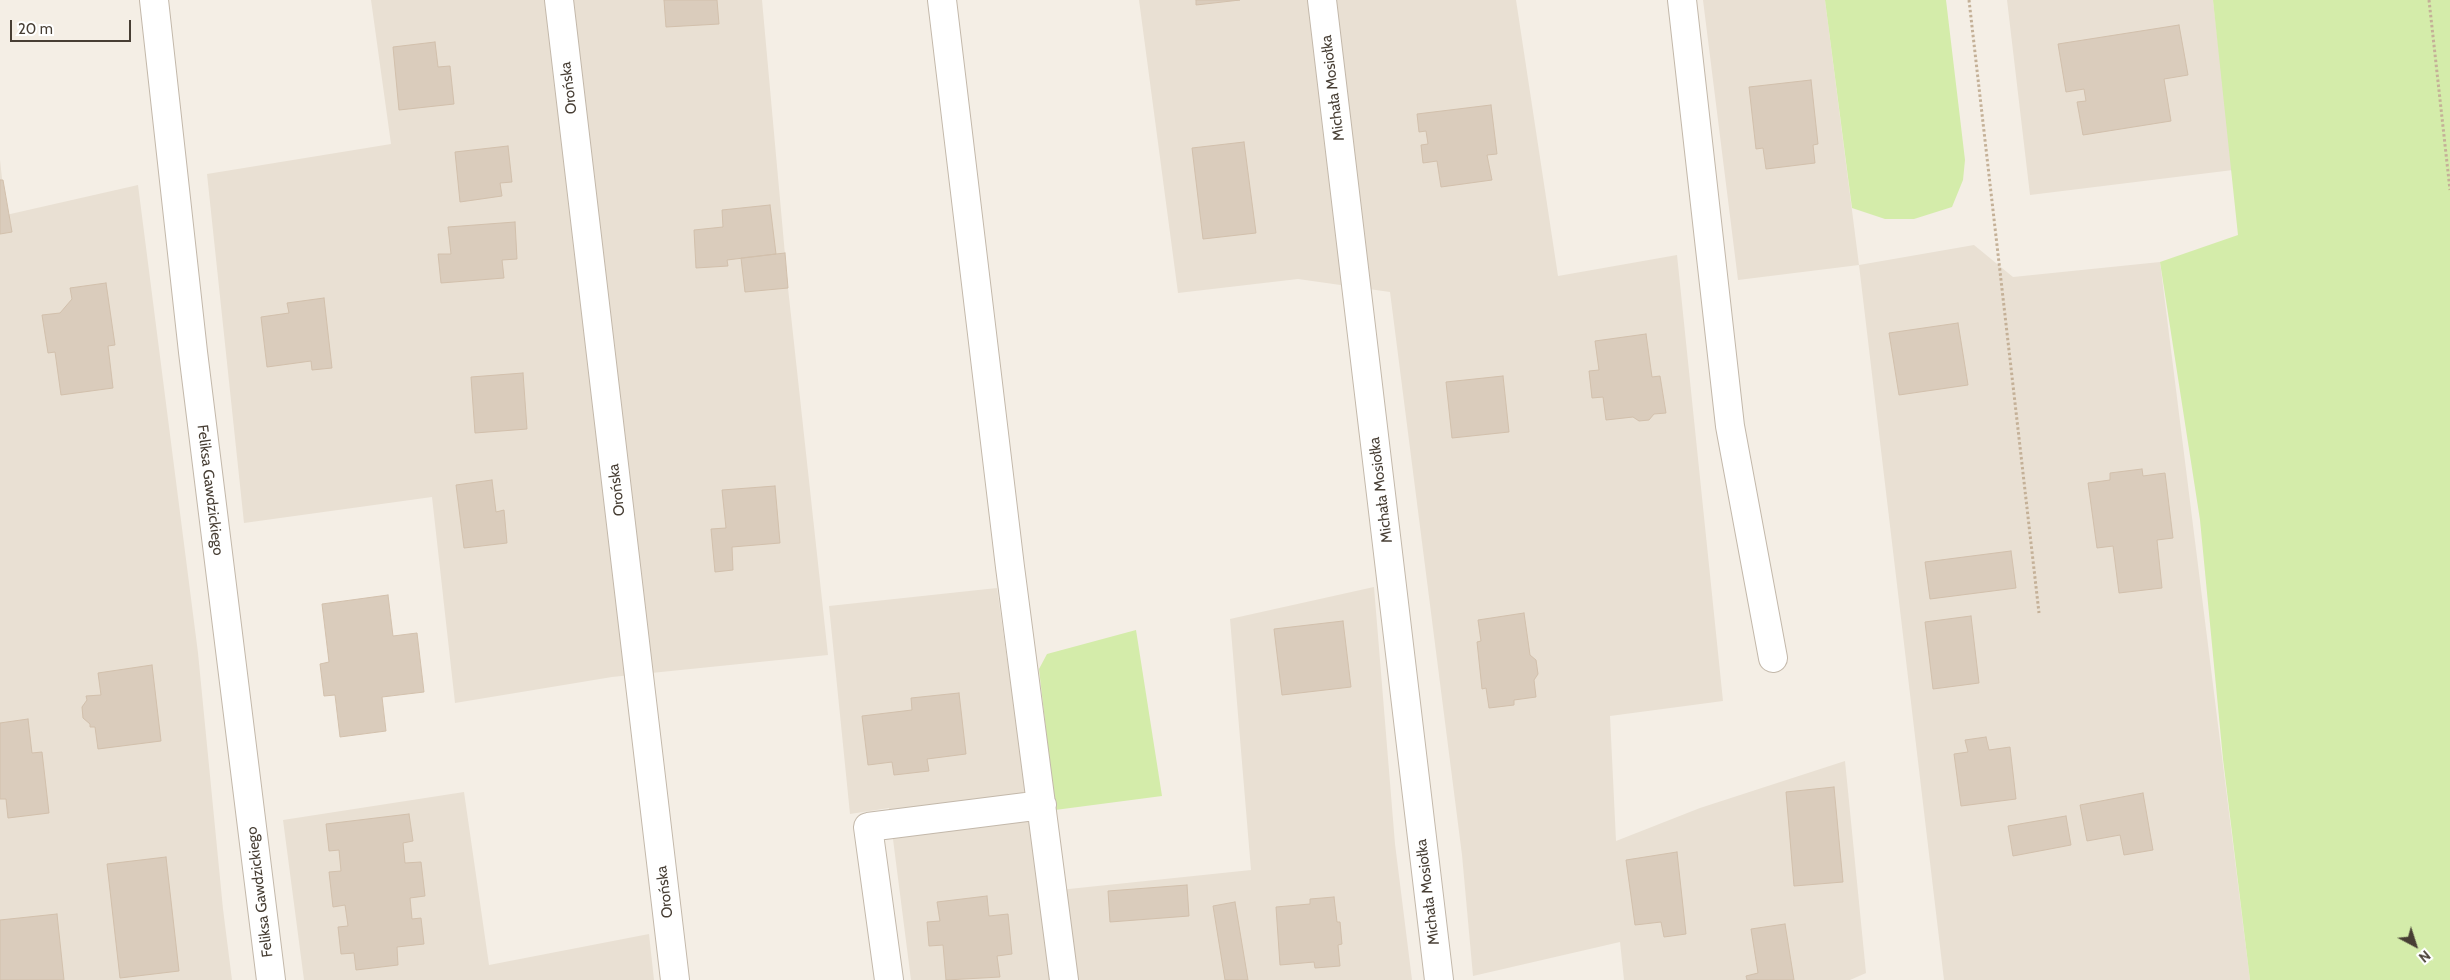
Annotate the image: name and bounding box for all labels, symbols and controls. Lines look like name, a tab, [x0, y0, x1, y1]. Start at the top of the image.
scale bar	[12, 10, 134, 42]
text: 20 m	[18, 20, 53, 38]
street label: Michała Mosiołka	[1318, 34, 1348, 142]
street label: Orońska	[557, 61, 581, 115]
street label: Feliksa Gawdzickiego	[193, 424, 227, 556]
street label: Michała Mosiołka	[1366, 436, 1396, 544]
street label: Orońska	[605, 463, 629, 517]
street label: Feliksa Gawdzickiego	[243, 826, 277, 958]
street label: Michała Mosiołka	[1413, 838, 1443, 946]
street label: Orońska	[653, 865, 677, 919]
north arrow	[2390, 920, 2440, 970]
text: N	[2415, 946, 2434, 967]

